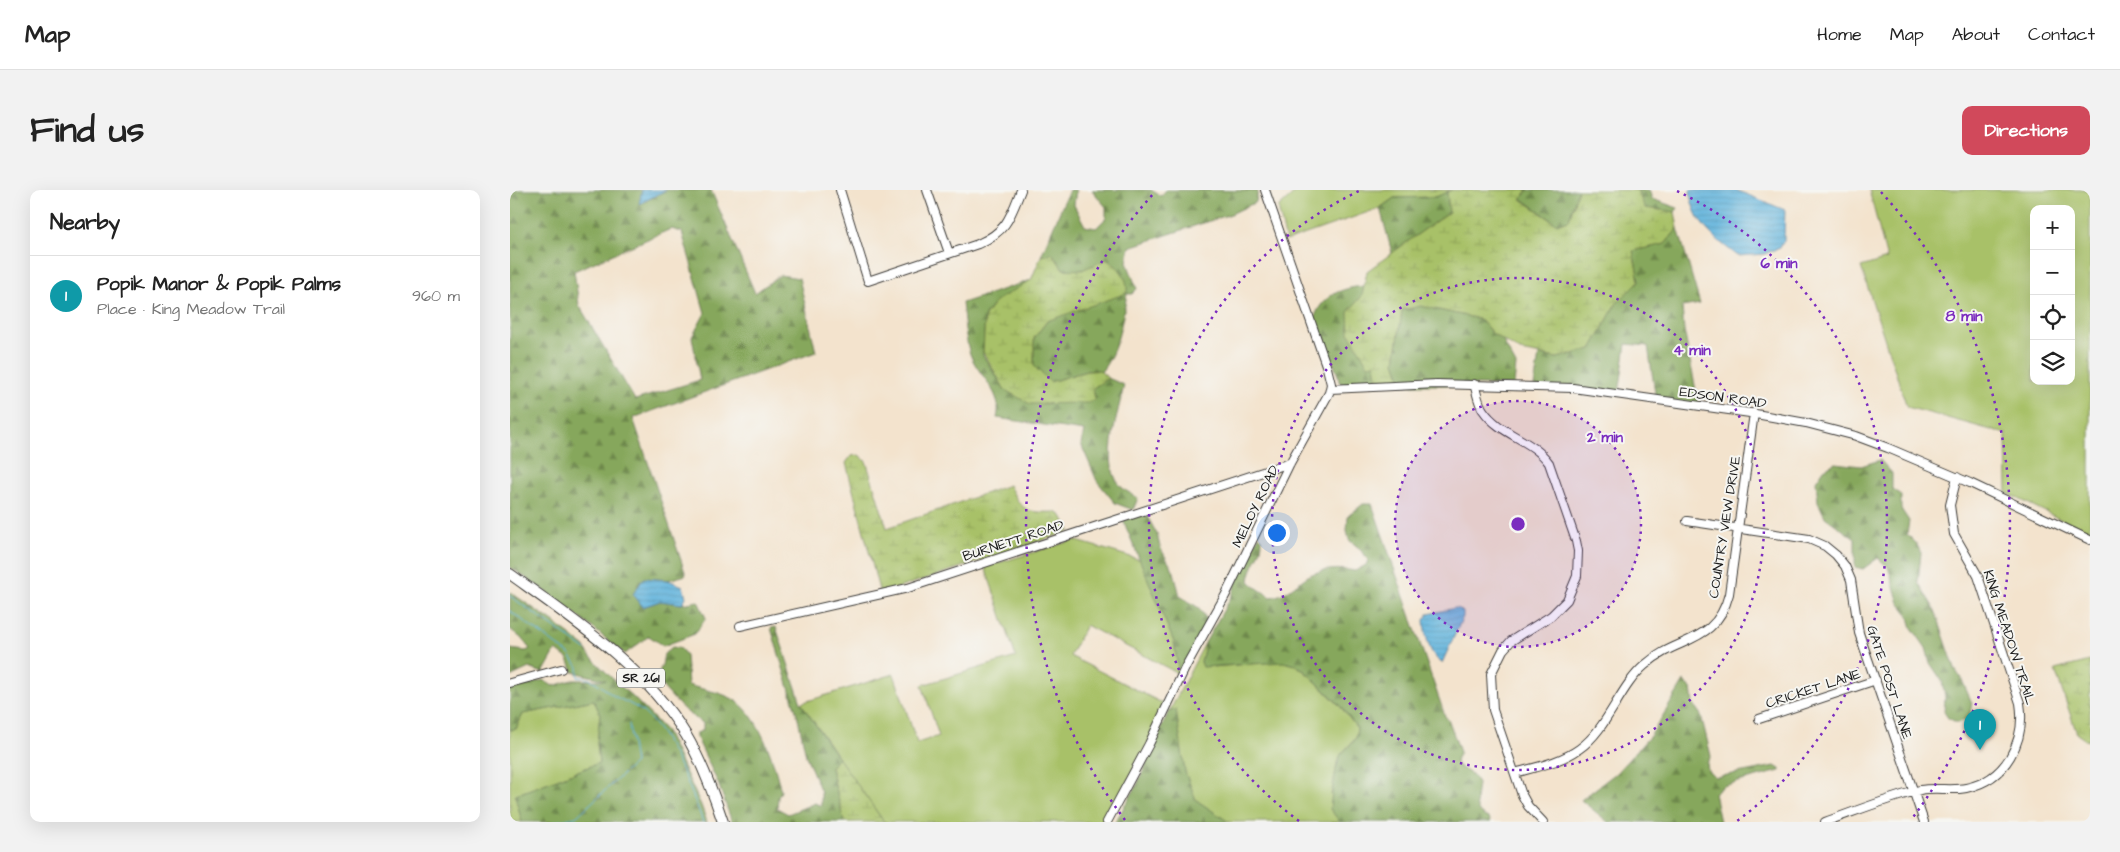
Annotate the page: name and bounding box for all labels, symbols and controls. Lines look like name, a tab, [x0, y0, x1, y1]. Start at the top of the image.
text: Map	[25, 18, 70, 52]
text: Home	[1817, 22, 1862, 47]
text: Map	[1890, 22, 1924, 47]
text: About	[1952, 22, 2000, 47]
text: Contact	[2028, 22, 2095, 47]
text: Find us	[30, 106, 144, 155]
button: Directions	[1962, 106, 2090, 155]
map controls	[2030, 205, 2075, 385]
button: +	[2030, 205, 2075, 250]
text: Nearby	[50, 208, 120, 237]
button: −	[2030, 250, 2075, 295]
text: 6 min	[1761, 253, 1798, 274]
text: Popik Manor & Popik Palms	[97, 271, 341, 298]
text: 1	[65, 285, 67, 307]
text: 960 m	[412, 285, 460, 307]
button: locate	[2030, 295, 2075, 340]
text: Place · King Meadow Trail	[97, 298, 285, 320]
text: 8 min	[1945, 306, 1983, 327]
text: 4 min	[1673, 340, 1711, 361]
button: layers	[2030, 340, 2075, 385]
street label: EDSON ROAD	[1678, 382, 1768, 414]
text: 2 min	[1586, 427, 1624, 448]
street label: COUNTRY VIEW DRIVE	[1704, 454, 1746, 600]
street label: MELOY ROAD	[1227, 462, 1284, 551]
street label: BURNETT ROAD	[960, 515, 1066, 567]
centre of rings	[1509, 515, 1527, 533]
your location	[1264, 520, 1290, 546]
street label: KING MEADOW TRAIL	[1978, 568, 2040, 707]
street label: GATE POST LANE	[1861, 623, 1917, 742]
street label: CRICKET LANE	[1763, 664, 1864, 714]
road number: SR 261	[617, 668, 665, 688]
pin: 1	[1964, 709, 1996, 750]

